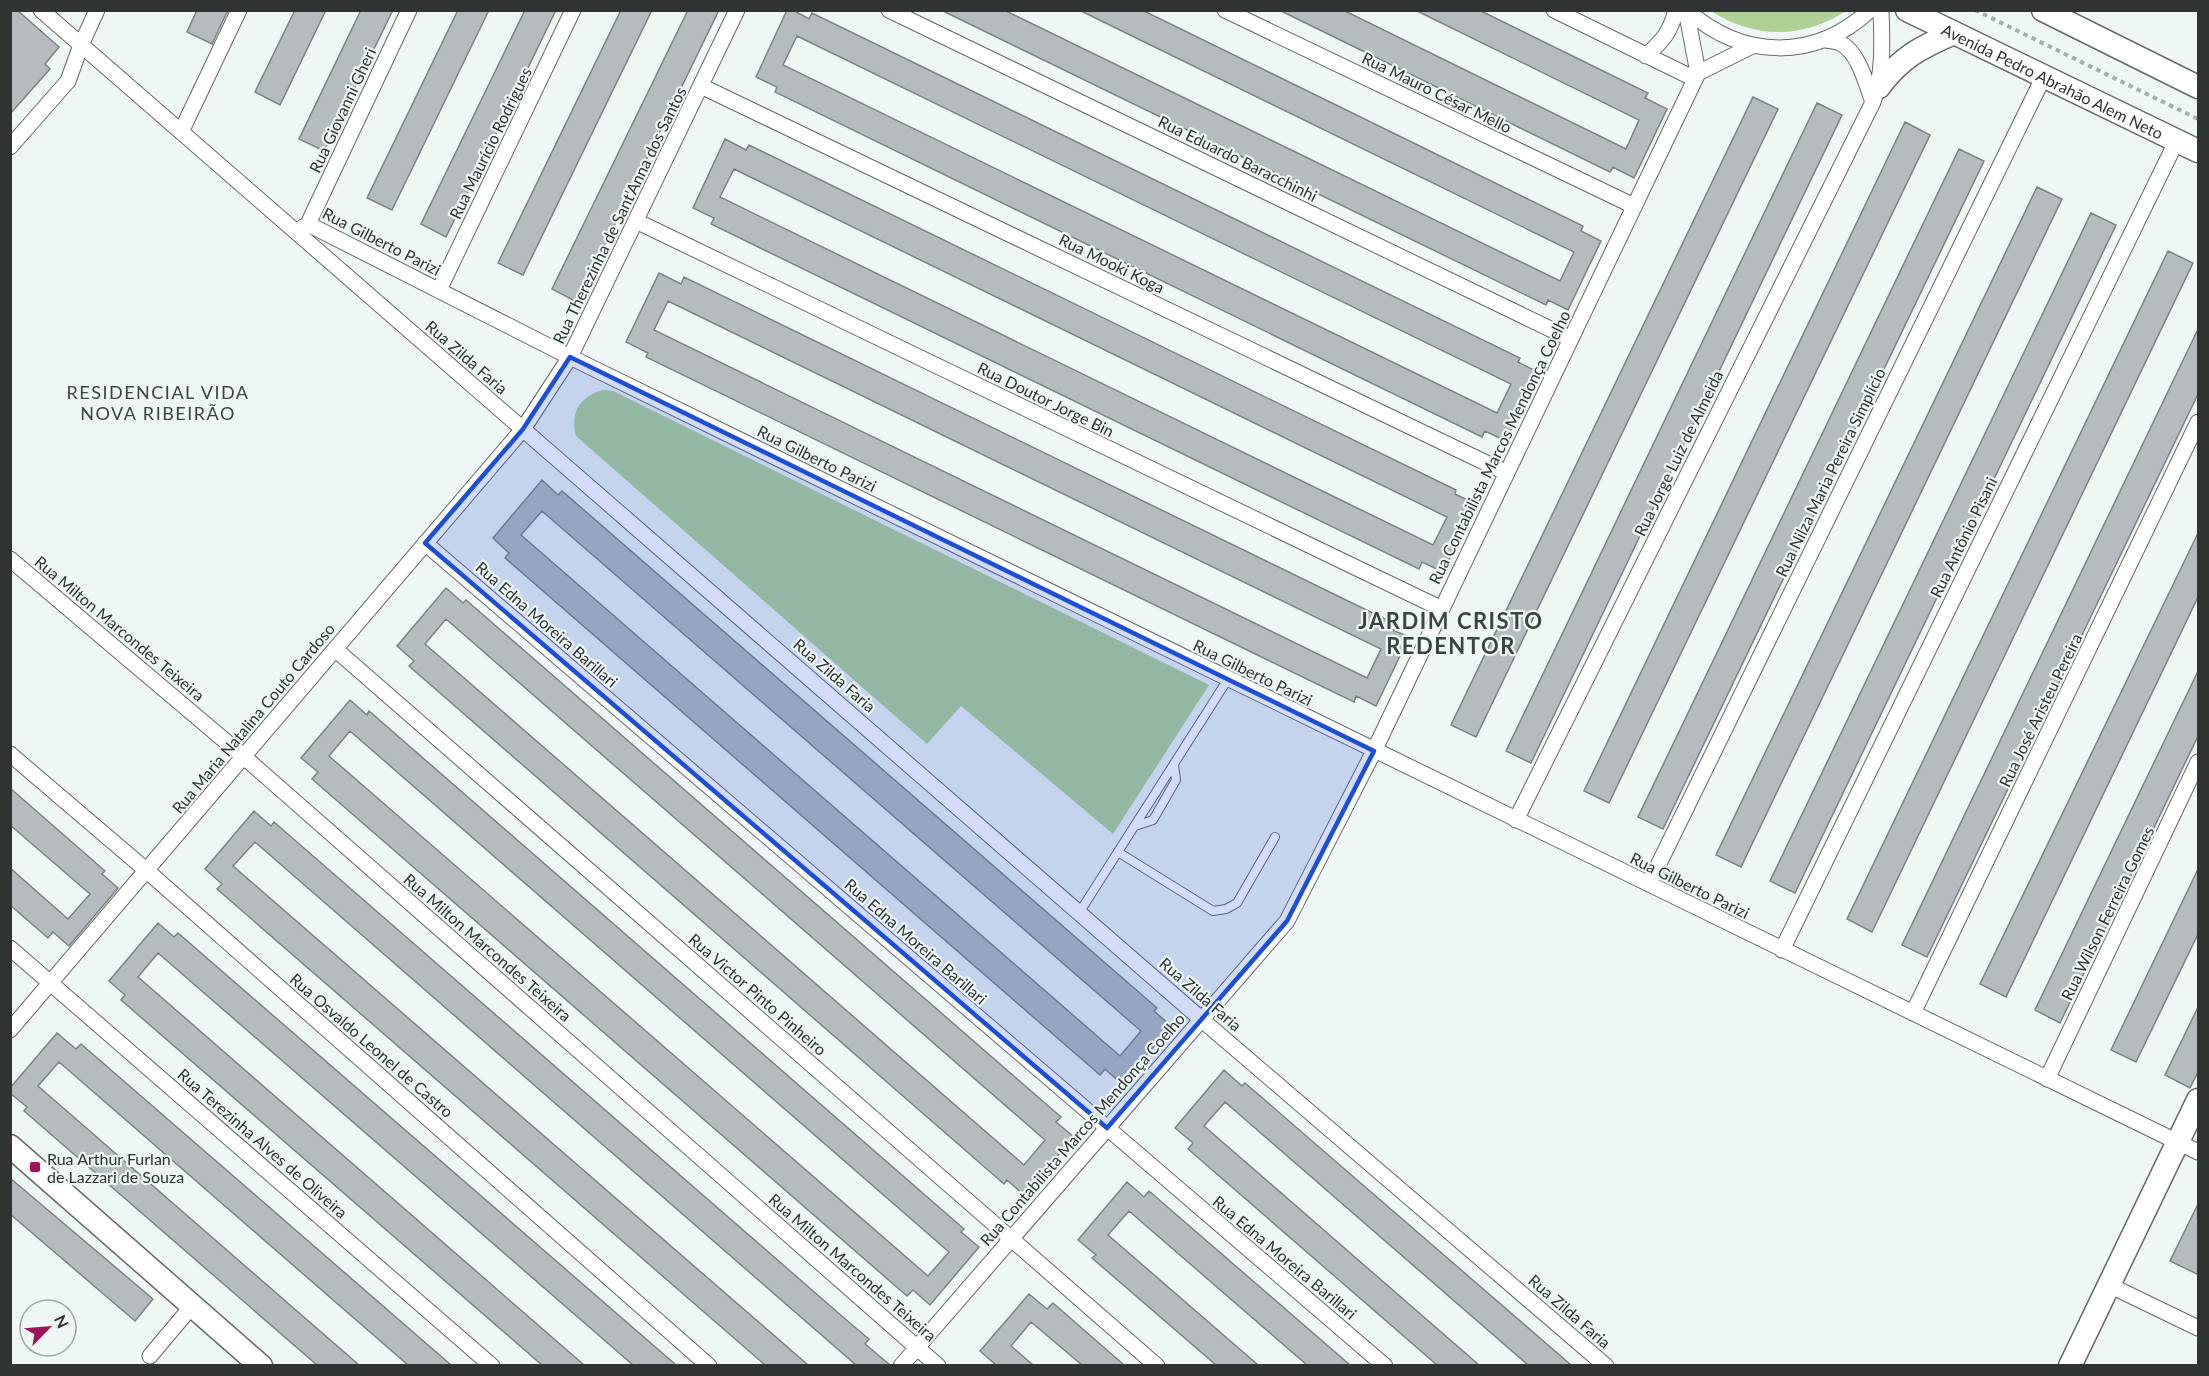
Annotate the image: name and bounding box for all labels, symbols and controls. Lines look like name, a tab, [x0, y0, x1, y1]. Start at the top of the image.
street label: Avenida Pedro Abrahão Alem Neto	[1939, 19, 2167, 142]
street label: Rua Giovanni Gheri	[305, 45, 379, 175]
street label: Rua Mauro César Mello	[1359, 48, 1515, 136]
street label: Rua Maurício Rodrigues	[445, 64, 535, 222]
street label: Rua Therezinha de Sant'Anna dos Santos	[548, 83, 690, 347]
street label: Rua Eduardo Baracchinhi	[1155, 111, 1321, 205]
street label: Rua Gilberto Parizi	[320, 203, 444, 279]
street label: Rua Mooki Koga	[1056, 229, 1168, 297]
street label: Rua Contabilista Marcos Mendonça Coelho	[1424, 307, 1574, 587]
street label: Rua Zilda Faria	[422, 316, 512, 398]
street label: Rua Doutor Jorge Bin	[975, 358, 1117, 440]
street label: Rua Nilza Maria Pereira Simplício	[1771, 365, 1889, 579]
street label: Rua Jorge Luiz de Almeida	[1630, 367, 1726, 539]
district label: RESIDENCIAL VIDA NOVA RIBEIRÃO	[67, 381, 249, 424]
street label: Rua Gilberto Parizi	[754, 421, 880, 495]
street label: Rua Antônio Pisani	[1926, 474, 2000, 600]
street label: Rua Milton Marcondes Teixeira	[31, 551, 209, 705]
street label: Rua Edna Moreira Barillari	[472, 557, 622, 691]
district label: JARDIM CRISTO REDENTOR	[1358, 607, 1544, 659]
street label: Rua Maria Natalina Couto Cardoso	[168, 619, 338, 817]
street label: Rua José Aristeu Pereira	[1995, 630, 2085, 790]
street label: Rua Zilda Faria	[790, 634, 880, 716]
street label: Rua Gilberto Parizi	[1190, 635, 1316, 709]
street label: Rua Wilson Ferreira Gomes	[2057, 823, 2157, 1003]
street label: Rua Gilberto Parizi	[1627, 848, 1753, 922]
street label: Rua Milton Marcondes Teixeira	[400, 869, 576, 1025]
street label: Rua Edna Moreira Barillari	[841, 874, 991, 1008]
street label: Rua Victor Pinto Pinheiro	[685, 929, 831, 1059]
street label: Rua Zilda Faria	[1156, 953, 1246, 1035]
street label: Rua Osvaldo Leonel de Castro	[287, 969, 457, 1121]
street label: Rua Contabilista Marcos Mendonça Coelho	[976, 1009, 1188, 1249]
street label: Rua Terezinha Alves de Oliveira	[174, 1064, 352, 1222]
place label: Rua Arthur Furlan de Lazzari de Souza	[47, 1149, 184, 1186]
marker: Rua Arthur Furlan de Lazzari de Souza	[28, 1160, 42, 1174]
street label: Rua Milton Marcondes Teixeira	[765, 1189, 941, 1345]
street label: Rua Edna Moreira Barillari	[1209, 1191, 1361, 1323]
street label: Rua Zilda Faria	[1525, 1270, 1615, 1352]
north arrow	[18, 1298, 78, 1358]
text: N	[51, 1312, 73, 1331]

